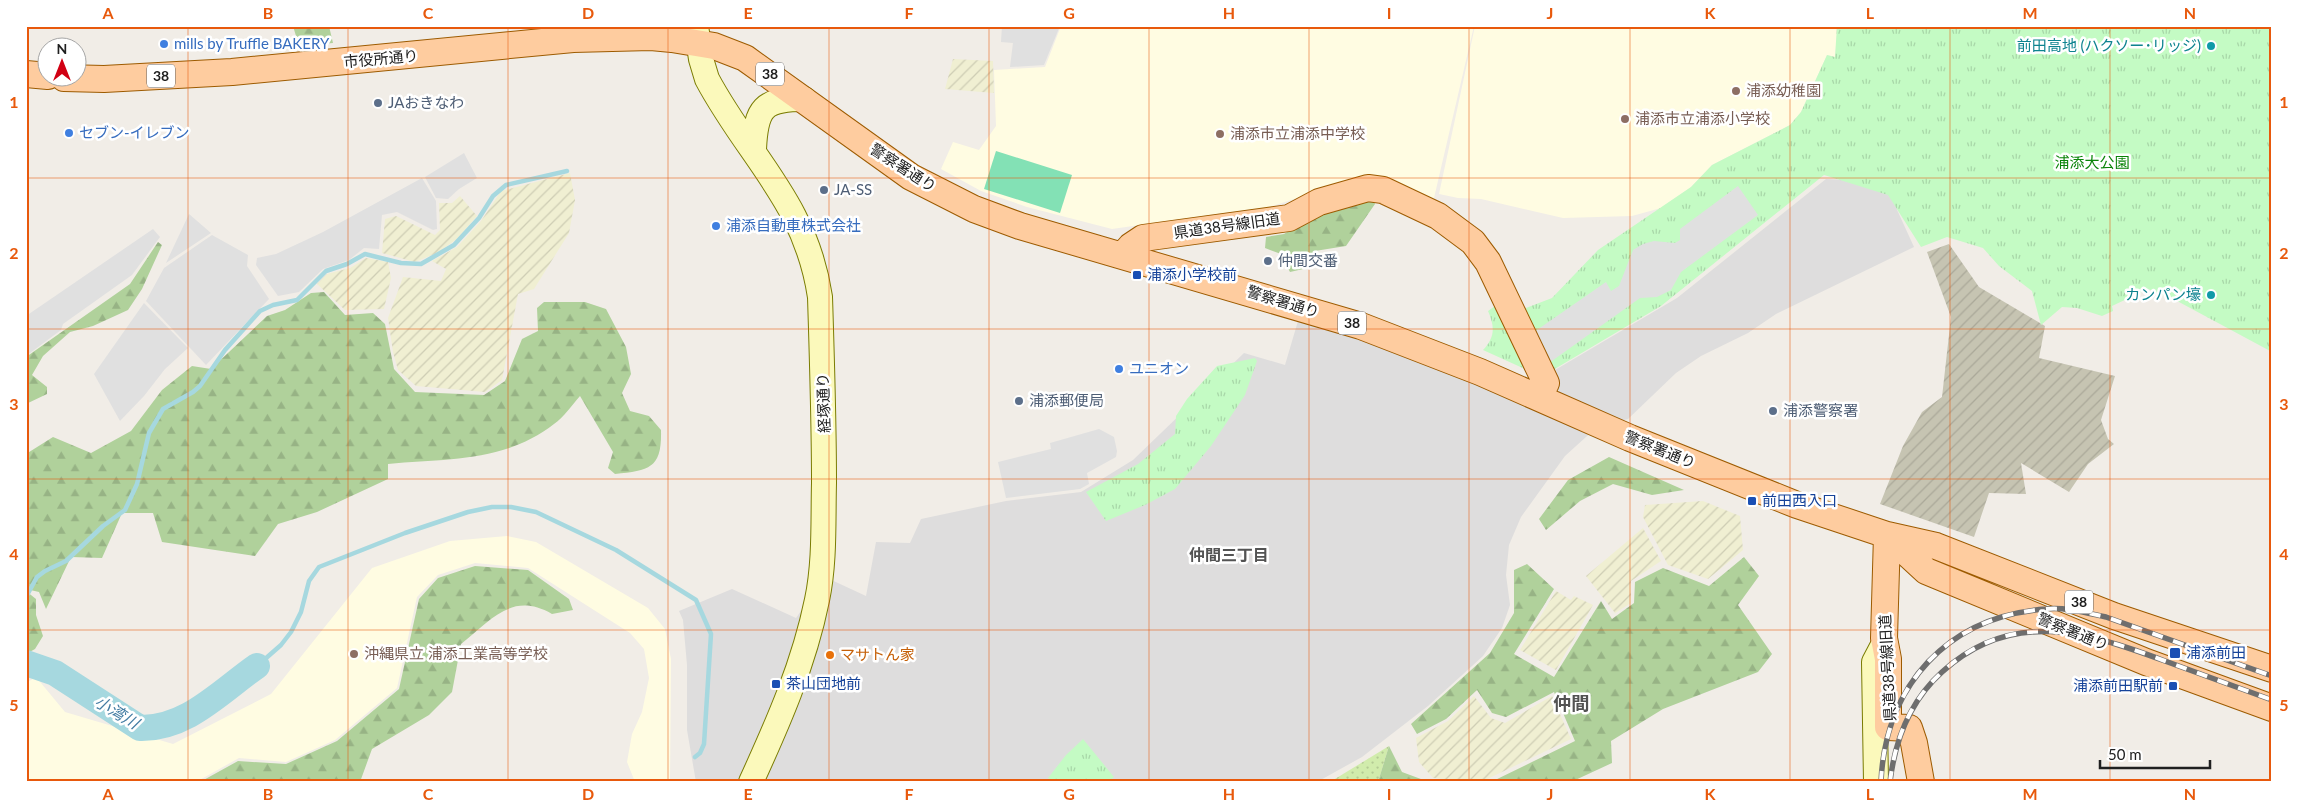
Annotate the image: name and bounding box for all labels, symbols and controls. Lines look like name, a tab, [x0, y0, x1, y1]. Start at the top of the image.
text: A	[101, 3, 114, 22]
text: B	[263, 3, 273, 22]
text: C	[423, 3, 434, 22]
text: D	[582, 3, 594, 22]
text: E	[743, 3, 753, 22]
text: F	[904, 3, 914, 22]
text: G	[1063, 3, 1075, 22]
text: H	[1223, 3, 1235, 22]
text: I	[1387, 3, 1391, 22]
text: J	[1547, 3, 1553, 22]
text: K	[1705, 3, 1717, 22]
text: L	[1866, 3, 1875, 22]
text: M	[2022, 3, 2038, 22]
text: N	[2184, 3, 2196, 22]
place label: mills by Truffle BAKERY	[174, 34, 330, 52]
place label: 前田高地 (ハクソー･リッジ)	[2017, 36, 2201, 54]
north arrow	[38, 38, 88, 88]
marker: mills by Truffle BAKERY	[158, 38, 170, 50]
text: N	[57, 40, 67, 57]
marker: 前田高地 (ハクソー･リッジ)	[2205, 40, 2217, 52]
street label: 市役所通り	[343, 46, 419, 70]
road number: 38	[756, 62, 784, 86]
road number: 38	[147, 64, 175, 88]
place label: 浦添幼稚園	[1746, 81, 1821, 99]
marker: 浦添幼稚園	[1730, 85, 1742, 97]
text: 1	[9, 92, 19, 111]
text: 1	[2279, 92, 2289, 111]
place label: JAおきなわ	[388, 93, 464, 111]
marker: JAおきなわ	[372, 97, 384, 109]
place label: 浦添市立浦添小学校	[1635, 109, 1770, 127]
marker: 浦添市立浦添小学校	[1619, 113, 1631, 125]
place label: セブン-イレブン	[79, 123, 190, 141]
place label: 浦添市立浦添中学校	[1230, 124, 1365, 142]
marker: セブン-イレブン	[63, 127, 75, 139]
marker: 浦添市立浦添中学校	[1214, 128, 1226, 140]
street label: 警察署通り	[867, 139, 940, 195]
park label: 浦添大公園	[2054, 153, 2130, 171]
place label: JA-SS	[834, 180, 872, 198]
marker: JA-SS	[818, 184, 830, 196]
street label: 県道38号線旧道	[1172, 209, 1281, 241]
place label: 浦添自動車株式会社	[726, 216, 861, 234]
marker: 浦添自動車株式会社	[710, 220, 722, 232]
text: 2	[9, 243, 19, 262]
text: 2	[2279, 243, 2289, 262]
place label: 仲間交番	[1278, 251, 1338, 269]
marker: 仲間交番	[1262, 255, 1274, 267]
place label: 浦添小学校前	[1147, 265, 1237, 283]
marker: 浦添小学校前	[1131, 269, 1143, 281]
street label: 警察署通り	[1245, 281, 1322, 321]
place label: カンパン壕	[2125, 285, 2201, 303]
marker: カンパン壕	[2205, 289, 2217, 301]
road number: 38	[1338, 312, 1366, 334]
place label: ユニオン	[1129, 359, 1189, 377]
marker: ユニオン	[1113, 363, 1125, 375]
street label: 経塚通り	[813, 373, 833, 433]
place label: 浦添郵便局	[1029, 391, 1104, 409]
text: 3	[9, 394, 19, 413]
text: 3	[2279, 394, 2289, 413]
marker: 浦添郵便局	[1013, 395, 1025, 407]
place label: 浦添警察署	[1783, 401, 1858, 419]
marker: 浦添警察署	[1767, 405, 1779, 417]
street label: 警察署通り	[1622, 427, 1699, 471]
place label: 前田西入口	[1762, 491, 1837, 509]
marker: 前田西入口	[1746, 495, 1758, 507]
text: 4	[9, 544, 19, 563]
text: 4	[2279, 544, 2289, 563]
district label: 仲間三丁目	[1189, 545, 1269, 564]
road number: 38	[2065, 590, 2093, 614]
street label: 警察署通り	[2035, 609, 2112, 653]
street label: 県道38号線旧道	[1875, 614, 1899, 722]
place label: 浦添前田	[2186, 643, 2246, 661]
place label: 沖縄県立 浦添工業高等学校	[364, 644, 548, 662]
place label: マサトん家	[840, 645, 915, 663]
marker: 浦添前田	[2168, 646, 2182, 660]
marker: 沖縄県立 浦添工業高等学校	[348, 648, 360, 660]
marker: マサトん家	[824, 649, 836, 661]
place label: 茶山団地前	[786, 674, 861, 692]
place label: 浦添前田駅前	[2073, 676, 2163, 694]
marker: 茶山団地前	[770, 678, 782, 690]
marker: 浦添前田駅前	[2167, 680, 2179, 692]
water label: 小湾川	[92, 691, 144, 733]
district label: 仲間	[1553, 692, 1589, 714]
text: 5	[9, 695, 19, 714]
text: 5	[2279, 695, 2289, 714]
scale bar	[2100, 738, 2210, 770]
text: 50 m	[2108, 745, 2142, 763]
text: A	[101, 784, 114, 803]
text: B	[263, 784, 273, 803]
text: C	[423, 784, 434, 803]
text: D	[582, 784, 594, 803]
text: E	[743, 784, 753, 803]
text: F	[904, 784, 914, 803]
text: G	[1063, 784, 1075, 803]
text: H	[1223, 784, 1235, 803]
text: I	[1387, 784, 1391, 803]
text: J	[1547, 784, 1553, 803]
text: K	[1705, 784, 1717, 803]
text: L	[1866, 784, 1875, 803]
text: M	[2022, 784, 2038, 803]
text: N	[2184, 784, 2196, 803]

